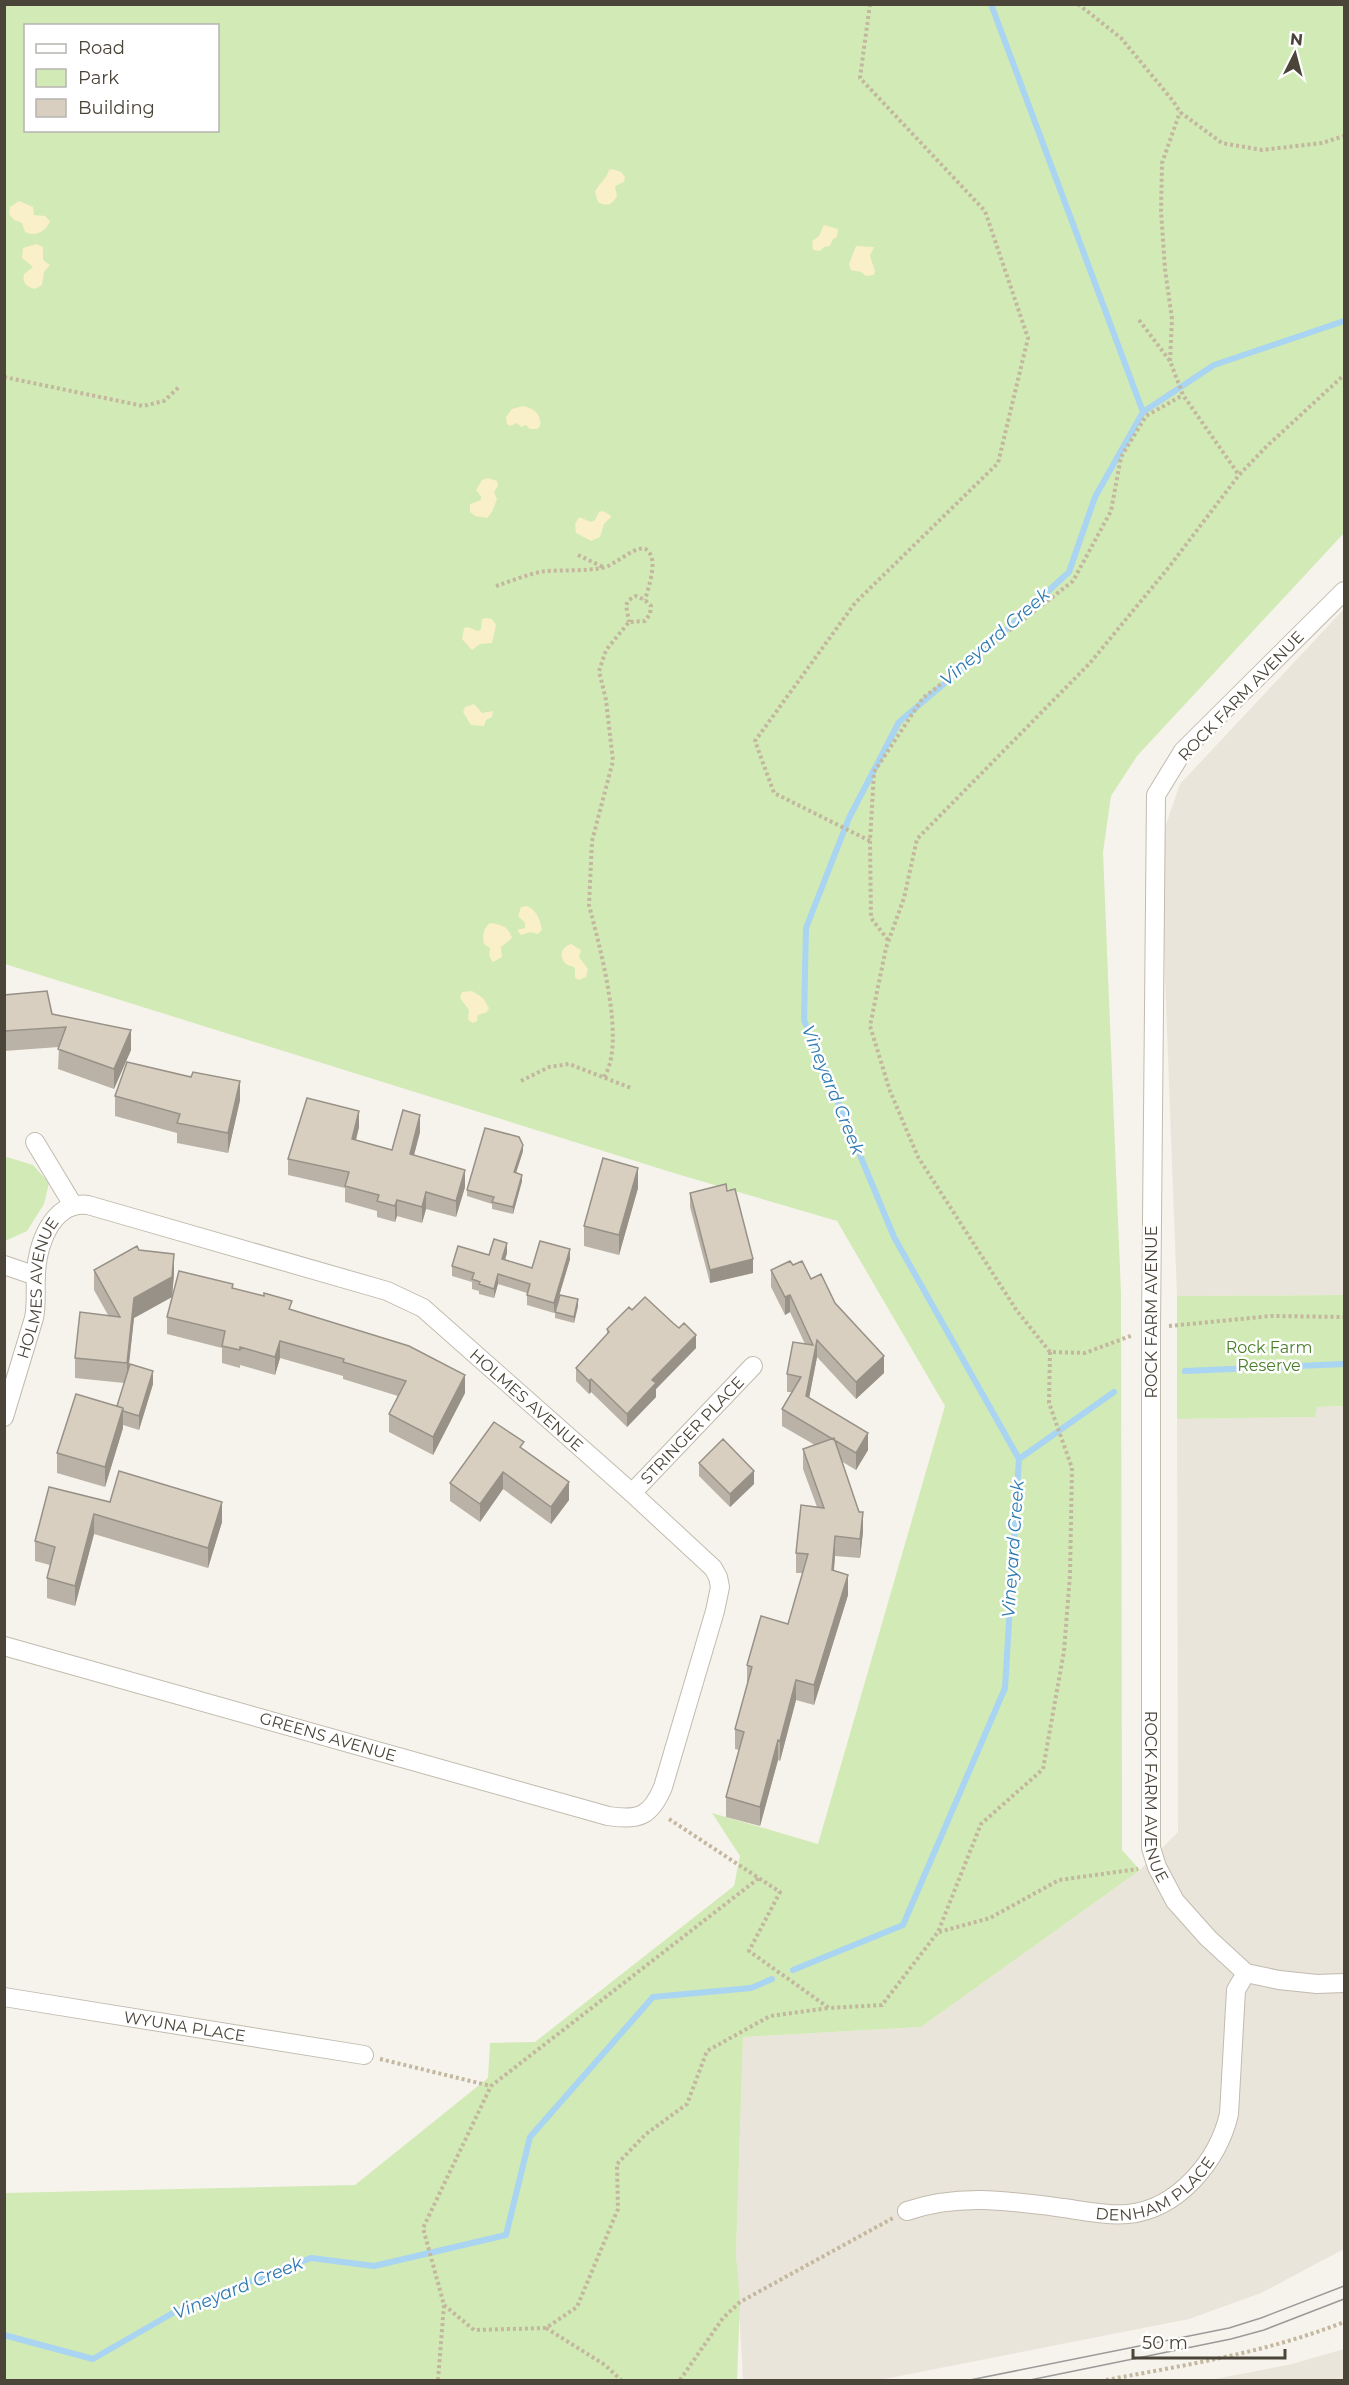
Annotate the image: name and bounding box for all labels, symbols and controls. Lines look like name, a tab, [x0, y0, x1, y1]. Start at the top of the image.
legend	[24, 24, 219, 132]
north arrow	[1265, 24, 1325, 84]
text: N	[1289, 29, 1304, 50]
text: Road	[78, 37, 125, 59]
text: Park	[78, 67, 119, 89]
text: Building	[78, 97, 155, 119]
water label: Vineyard Creek	[936, 583, 1055, 691]
street label: ROCK FARM AVENUE	[1174, 627, 1308, 765]
water label: Vineyard Creek	[797, 1022, 870, 1159]
street label: HOLMES AVENUE	[13, 1213, 62, 1361]
street label: ROCK FARM AVENUE	[1142, 1226, 1161, 1398]
park label: Rock Farm Reserve	[1226, 1338, 1312, 1375]
street label: HOLMES AVENUE	[466, 1345, 587, 1455]
street label: STRINGER PLACE	[636, 1372, 748, 1488]
water label: Vineyard Creek	[997, 1478, 1029, 1619]
street label: GREENS AVENUE	[257, 1708, 399, 1766]
street label: ROCK FARM AVENUE	[1142, 1711, 1173, 1886]
street label: WYUNA PLACE	[122, 2007, 247, 2045]
street label: DENHAM PLACE	[1095, 2153, 1218, 2224]
water label: Vineyard Creek	[170, 2251, 307, 2324]
scale bar	[1133, 2322, 1284, 2360]
text: 50 m	[1142, 2332, 1188, 2354]

